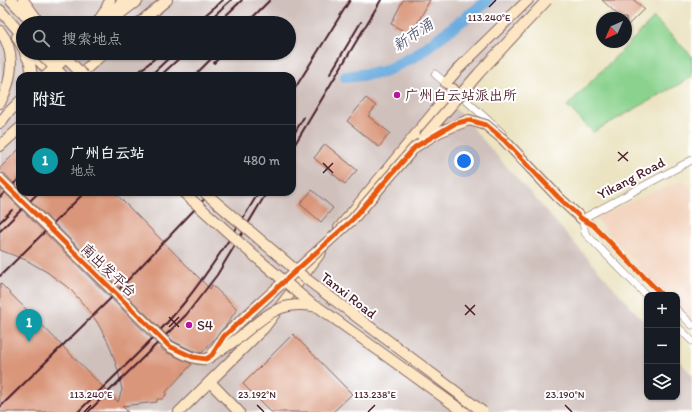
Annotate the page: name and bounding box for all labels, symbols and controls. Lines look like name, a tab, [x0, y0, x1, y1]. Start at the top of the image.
text: 113.240°E	[467, 11, 511, 24]
north arrow	[596, 12, 632, 48]
water label: 新市涌	[389, 14, 438, 55]
search box	[16, 16, 296, 60]
icon: search	[30, 27, 52, 49]
text: 搜索地点	[62, 30, 122, 48]
place label: 广州白云站派出所	[405, 87, 517, 104]
text: 附近	[32, 89, 66, 109]
marker: 广州白云站派出所	[392, 90, 402, 100]
text: 广州白云站	[70, 144, 145, 162]
your location	[454, 151, 474, 171]
text: 1	[42, 153, 48, 168]
text: 480 m	[243, 153, 280, 168]
street label: Yikang Road	[595, 153, 668, 203]
text: 地点	[70, 163, 96, 178]
street label: 南出发平台	[78, 240, 140, 301]
street label: Tanxi Road	[318, 268, 380, 323]
map controls	[644, 292, 680, 400]
button: +	[644, 292, 680, 328]
pin: 1	[16, 309, 42, 342]
place label: S4	[197, 317, 214, 334]
marker: S4	[184, 320, 194, 330]
button: −	[644, 328, 680, 364]
button: layers	[644, 364, 680, 400]
text: 113.240°E	[69, 388, 113, 401]
text: 23.192°N	[238, 388, 276, 401]
text: 113.238°E	[354, 388, 396, 401]
text: 23.190°N	[546, 388, 585, 401]

